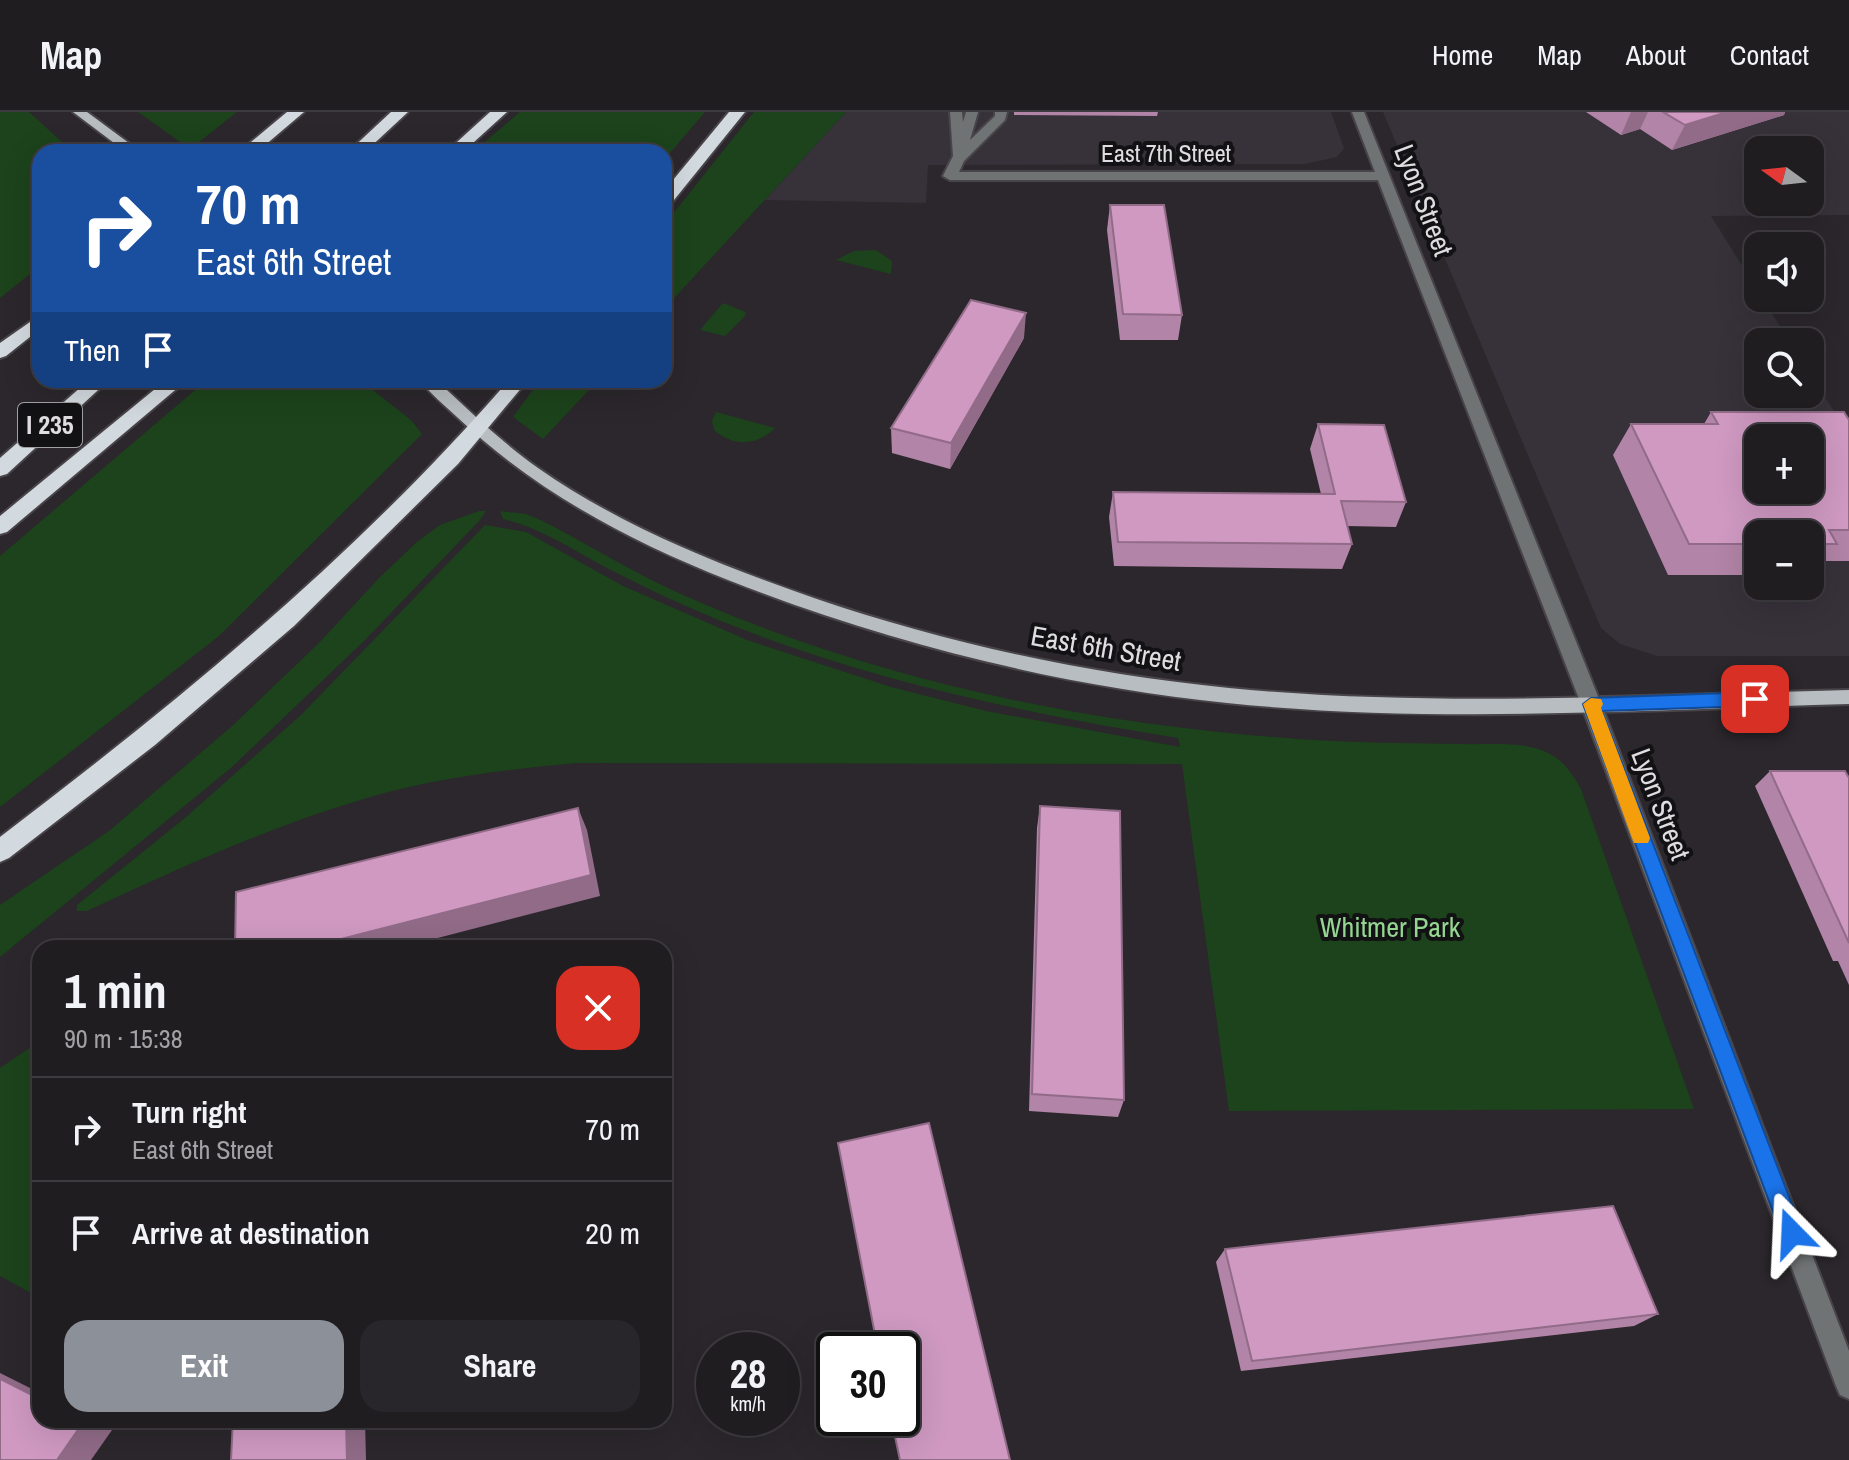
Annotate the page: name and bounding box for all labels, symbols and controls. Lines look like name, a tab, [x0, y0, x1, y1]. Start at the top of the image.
text: Map	[40, 30, 102, 81]
text: Home	[1432, 36, 1493, 74]
text: Map	[1537, 36, 1582, 74]
text: About	[1626, 36, 1686, 74]
text: Contact	[1730, 36, 1809, 74]
north arrow	[1744, 136, 1824, 216]
map controls	[1744, 136, 1824, 600]
street label: East 7th Street	[1101, 137, 1232, 169]
street label: Lyon Street	[1385, 139, 1463, 261]
text: 70 m	[196, 166, 301, 241]
icon: right	[64, 176, 168, 280]
button: sound	[1744, 232, 1824, 312]
text: East 6th Street	[196, 238, 391, 286]
icon: arrive	[136, 328, 180, 372]
button: search	[1744, 328, 1824, 408]
text: Then	[64, 330, 120, 370]
road number: I 235	[18, 403, 82, 447]
button: +	[1744, 424, 1824, 504]
button: −	[1744, 520, 1824, 600]
street label: East 6th Street	[1028, 616, 1184, 680]
pin	[1721, 665, 1789, 733]
icon: arrive	[1733, 677, 1777, 721]
street label: Lyon Street	[1622, 743, 1700, 865]
park label: Whitmer Park	[1320, 908, 1461, 946]
text: 1 min	[64, 958, 167, 1023]
button: close	[556, 966, 640, 1050]
text: 90 m · 15:38	[64, 1021, 183, 1056]
text: Turn right	[132, 1092, 246, 1132]
icon: right	[64, 1107, 108, 1151]
text: 70 m	[585, 1109, 640, 1149]
text: East 6th Street	[132, 1132, 273, 1167]
position arrow	[1750, 1191, 1834, 1275]
icon: arrive	[64, 1211, 108, 1255]
text: Arrive at destination	[132, 1213, 370, 1253]
text: 20 m	[585, 1213, 640, 1253]
button: Exit	[64, 1320, 344, 1412]
button: Share	[360, 1320, 640, 1412]
speed limit sign: 30	[816, 1332, 920, 1436]
text: 28	[730, 1347, 766, 1400]
text: km/h	[730, 1390, 766, 1417]

